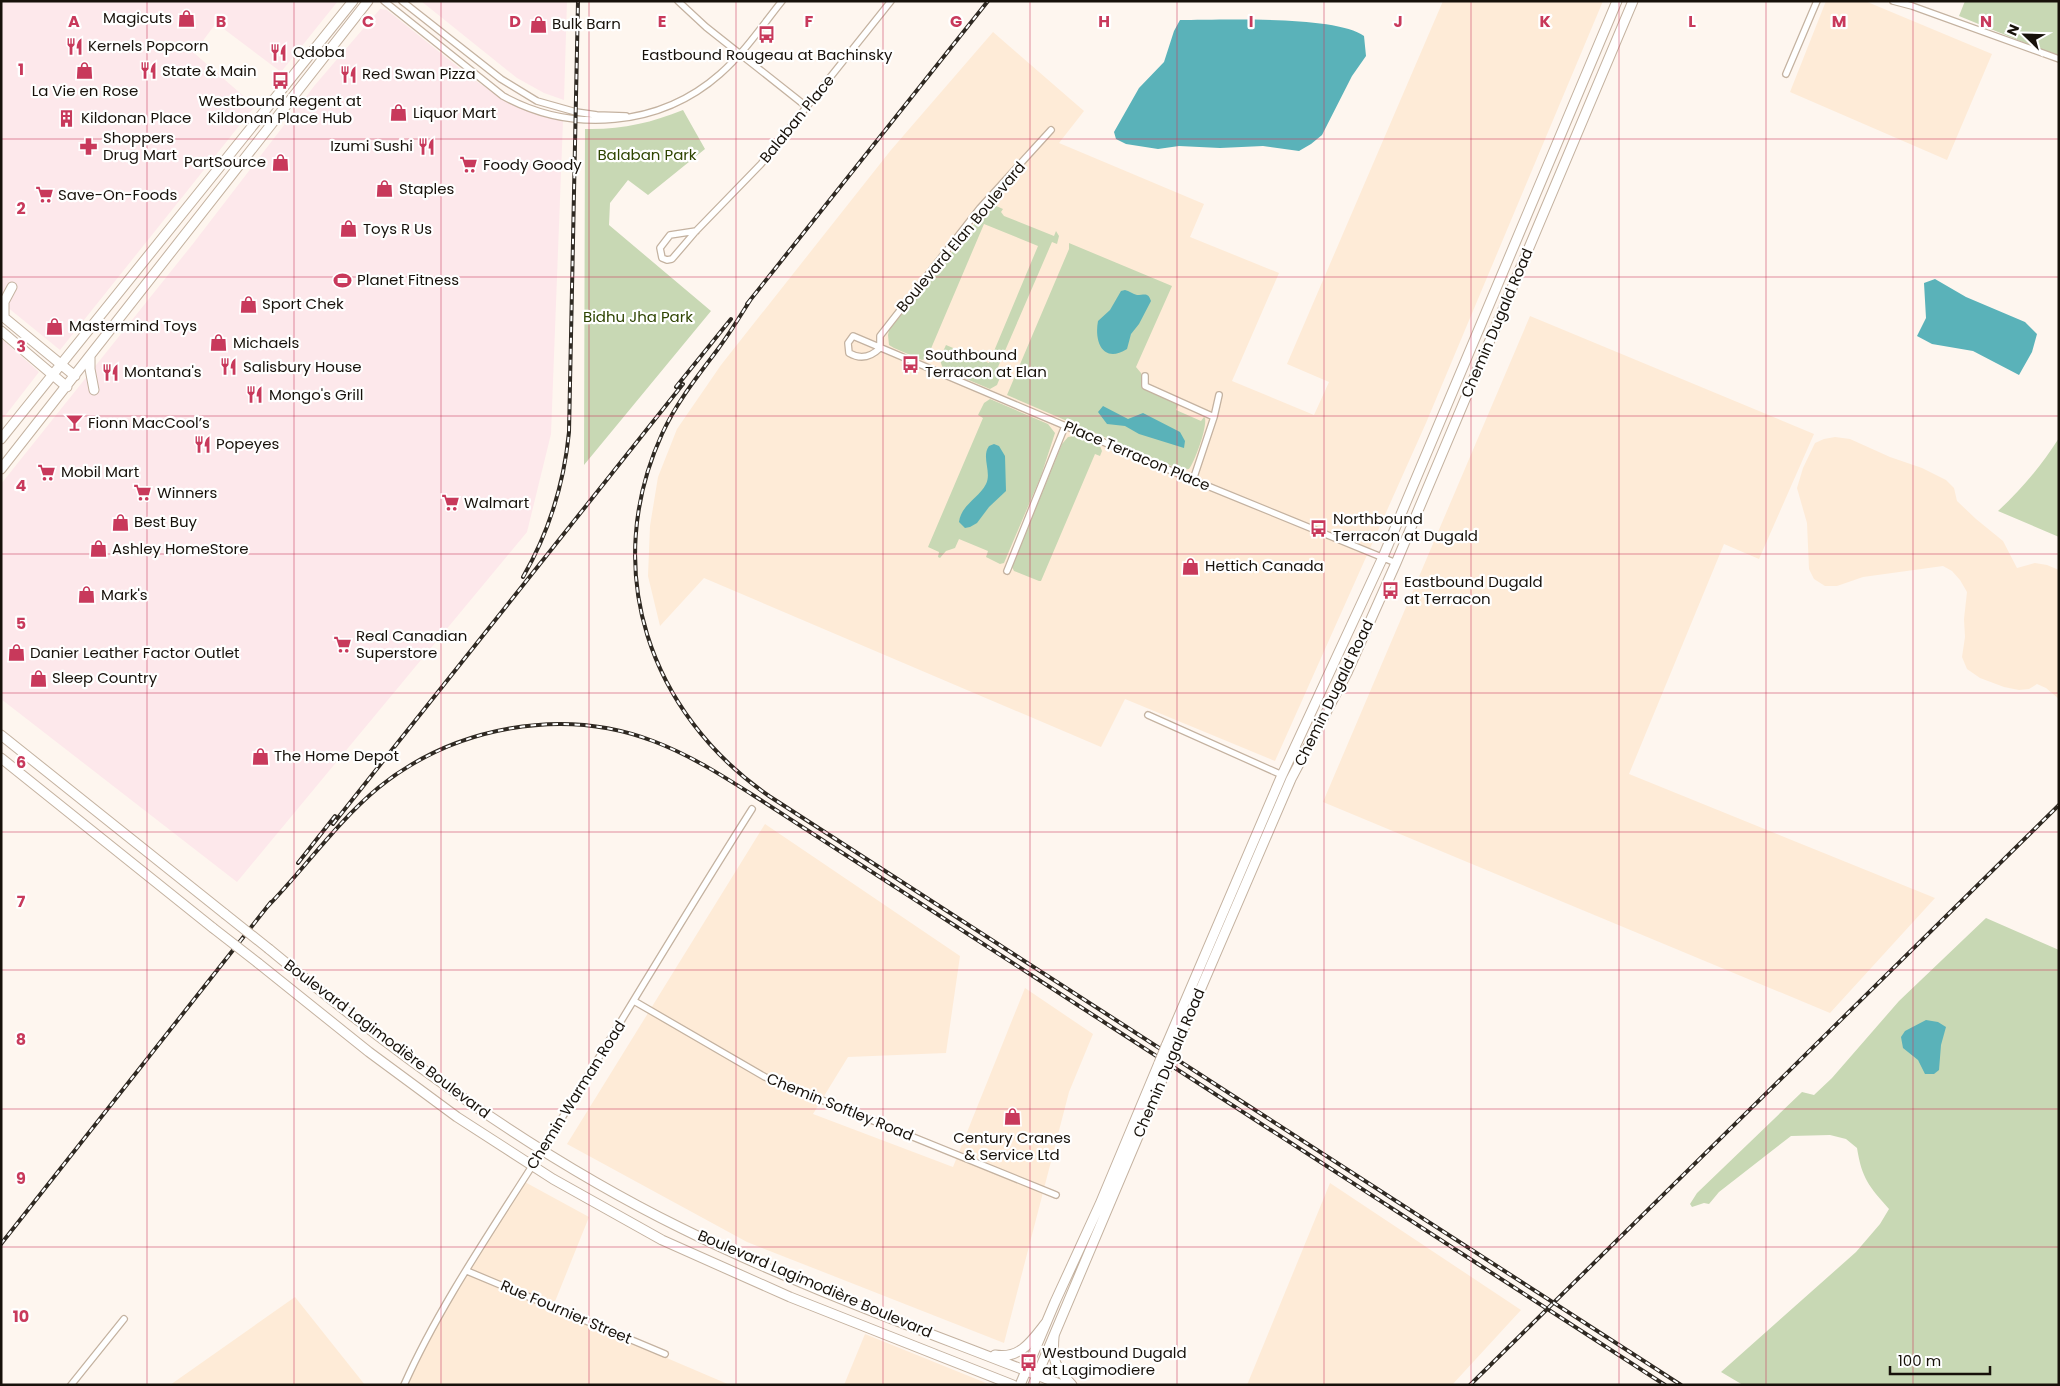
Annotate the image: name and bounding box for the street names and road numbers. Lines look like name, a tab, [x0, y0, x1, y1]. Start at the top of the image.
street label: Balaban Place	[754, 70, 839, 167]
street label: Boulevard Elan Boulevard	[891, 157, 1030, 316]
street label: Chemin Dugald Road	[1456, 245, 1538, 401]
street label: Place Terracon Place	[1061, 415, 1214, 496]
street label: Chemin Dugald Road	[1289, 616, 1378, 770]
street label: Boulevard Lagimodière Boulevard	[280, 954, 495, 1123]
street label: Chemin Dugald Road	[1128, 985, 1210, 1141]
street label: Chemin Warman Road	[521, 1016, 630, 1173]
street label: Chemin Softley Road	[764, 1067, 917, 1146]
street label: Boulevard Lagimodière Boulevard	[695, 1224, 936, 1343]
street label: Rue Fournier Street	[497, 1274, 635, 1349]

